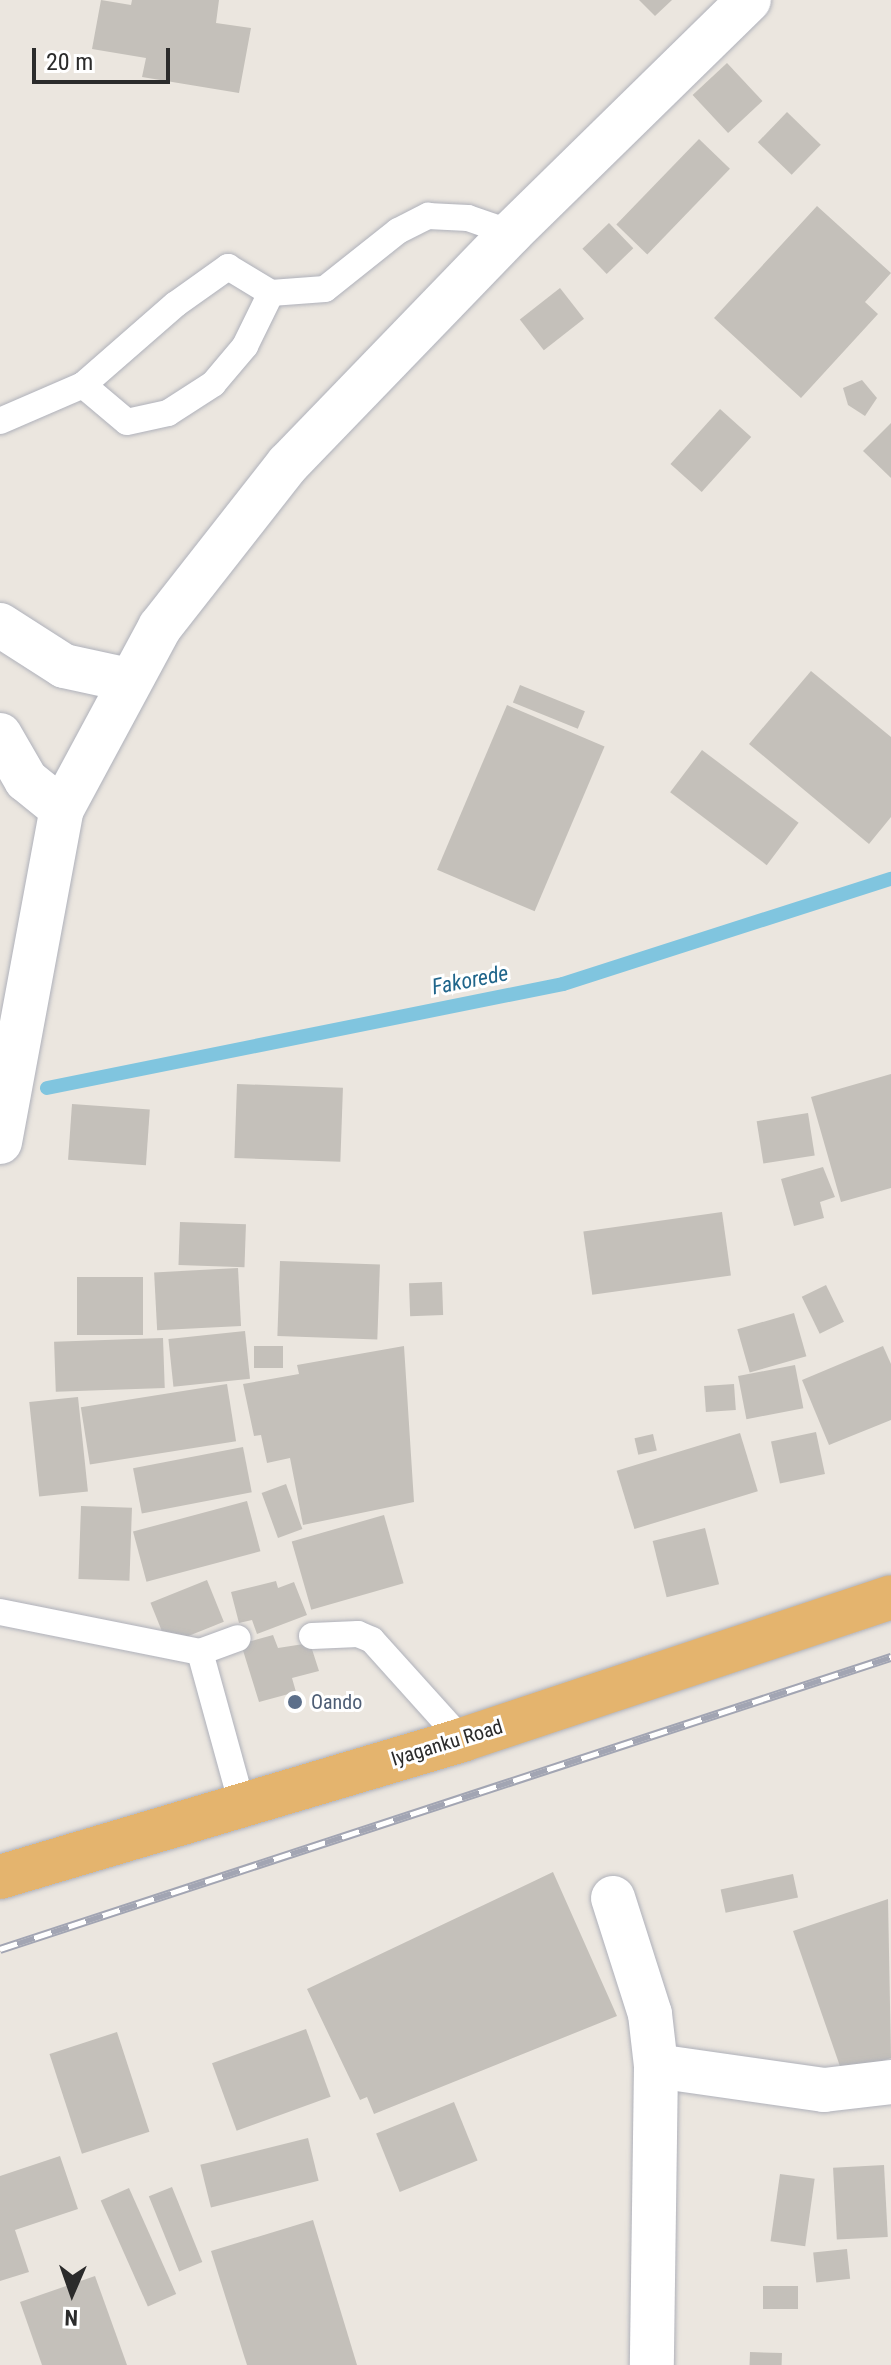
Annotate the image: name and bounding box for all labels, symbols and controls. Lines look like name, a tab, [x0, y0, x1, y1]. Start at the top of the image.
scale bar	[36, 32, 174, 82]
text: 20 m	[46, 48, 93, 76]
water label: Fakorede	[430, 960, 510, 1000]
place label: Oando	[311, 1690, 362, 1714]
marker: Oando	[286, 1693, 304, 1711]
street label: Iyaganku Road	[388, 1715, 506, 1771]
north arrow	[32, 2253, 112, 2333]
text: N	[64, 2305, 78, 2330]

